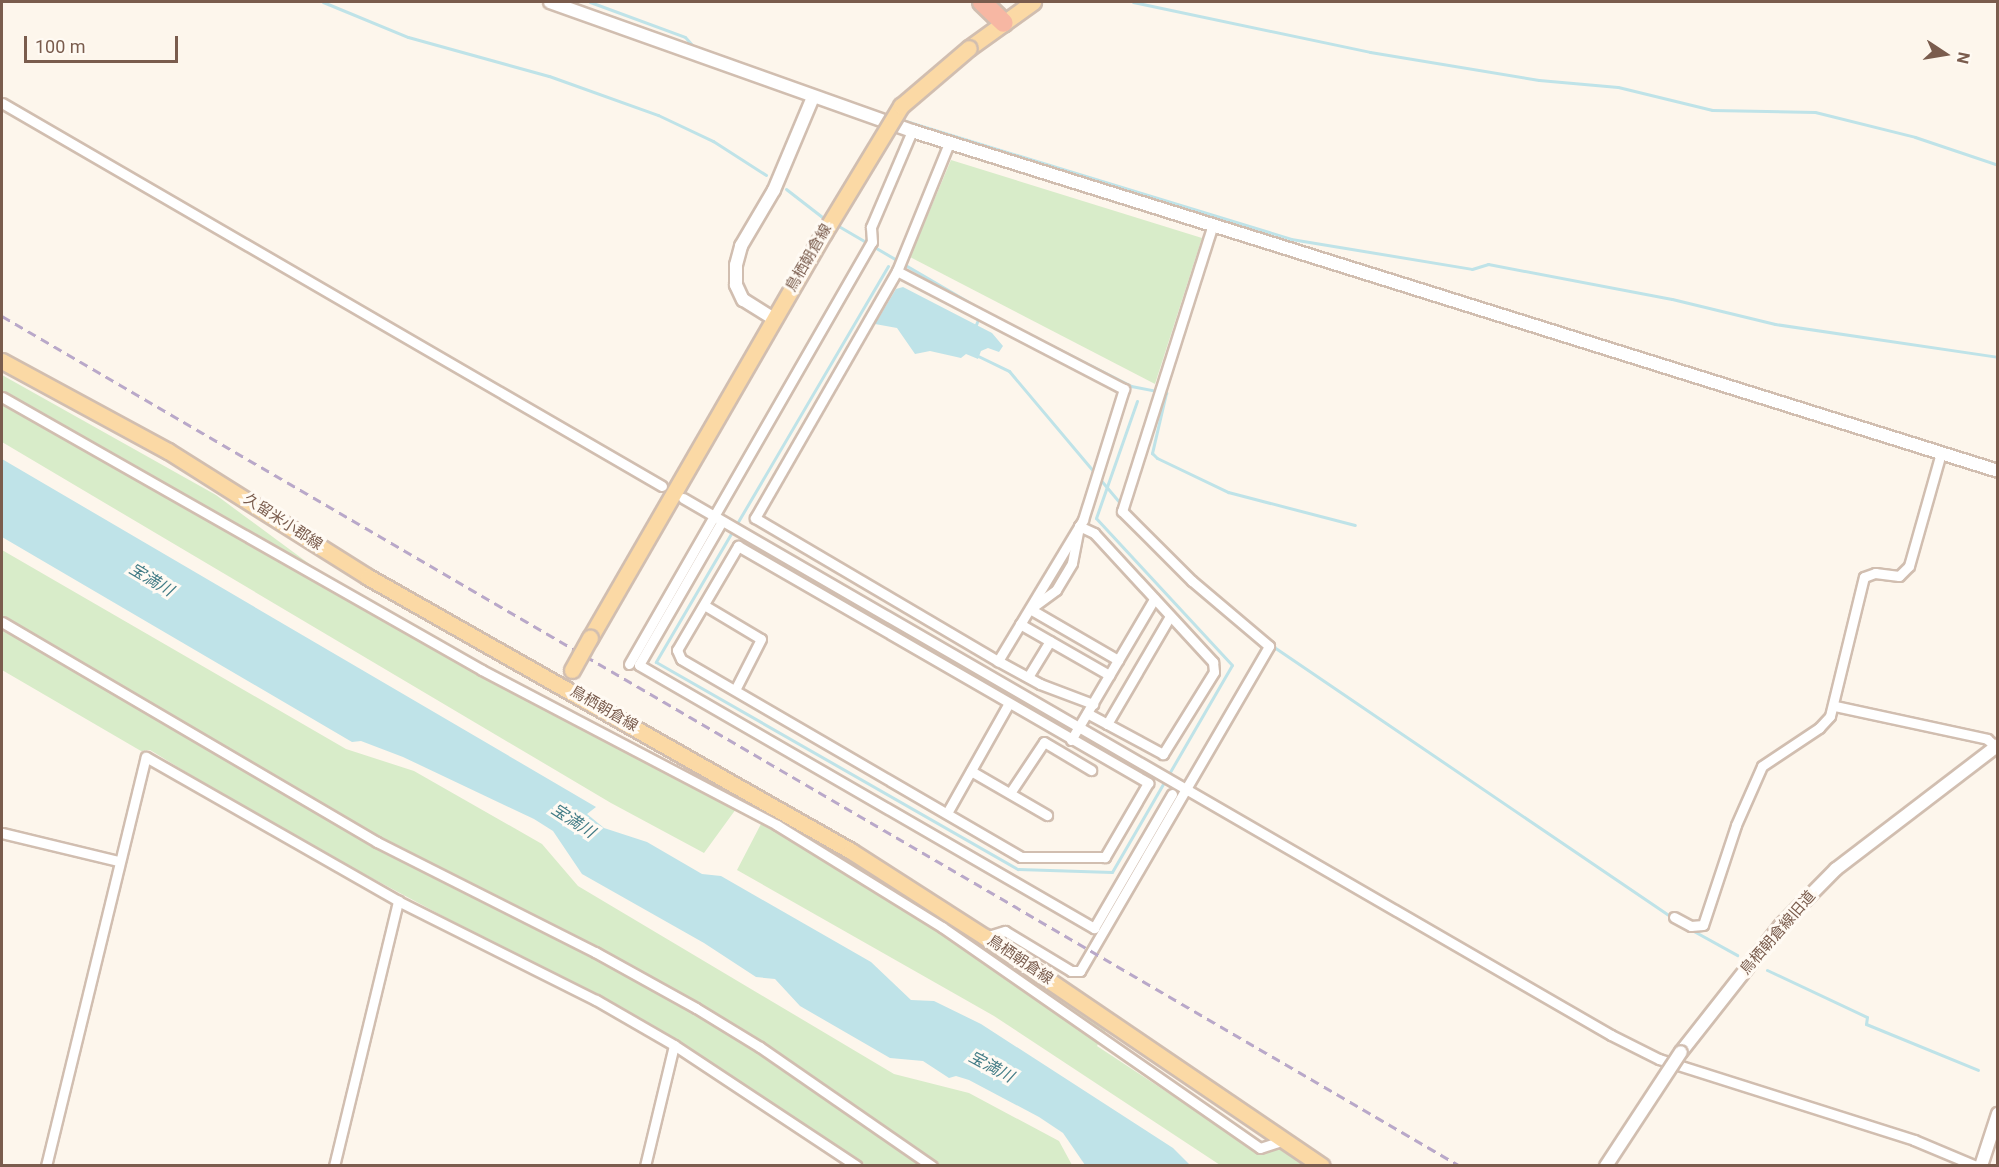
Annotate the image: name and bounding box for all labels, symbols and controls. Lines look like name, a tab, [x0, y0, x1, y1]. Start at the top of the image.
scale bar	[27, 24, 182, 62]
north arrow	[1915, 24, 1975, 84]
text: 100 m	[35, 36, 86, 57]
text: N	[1953, 50, 1974, 65]
street label: 鳥栖朝倉線	[782, 221, 836, 295]
street label: 久留米小郡線	[240, 490, 326, 554]
water label: 宝満川	[125, 559, 177, 601]
street label: 鳥栖朝倉線	[567, 682, 641, 736]
water label: 宝満川	[548, 800, 598, 842]
street label: 鳥栖朝倉線旧道	[1737, 887, 1819, 979]
street label: 鳥栖朝倉線	[984, 932, 1056, 988]
water label: 宝満川	[965, 1047, 1017, 1087]

